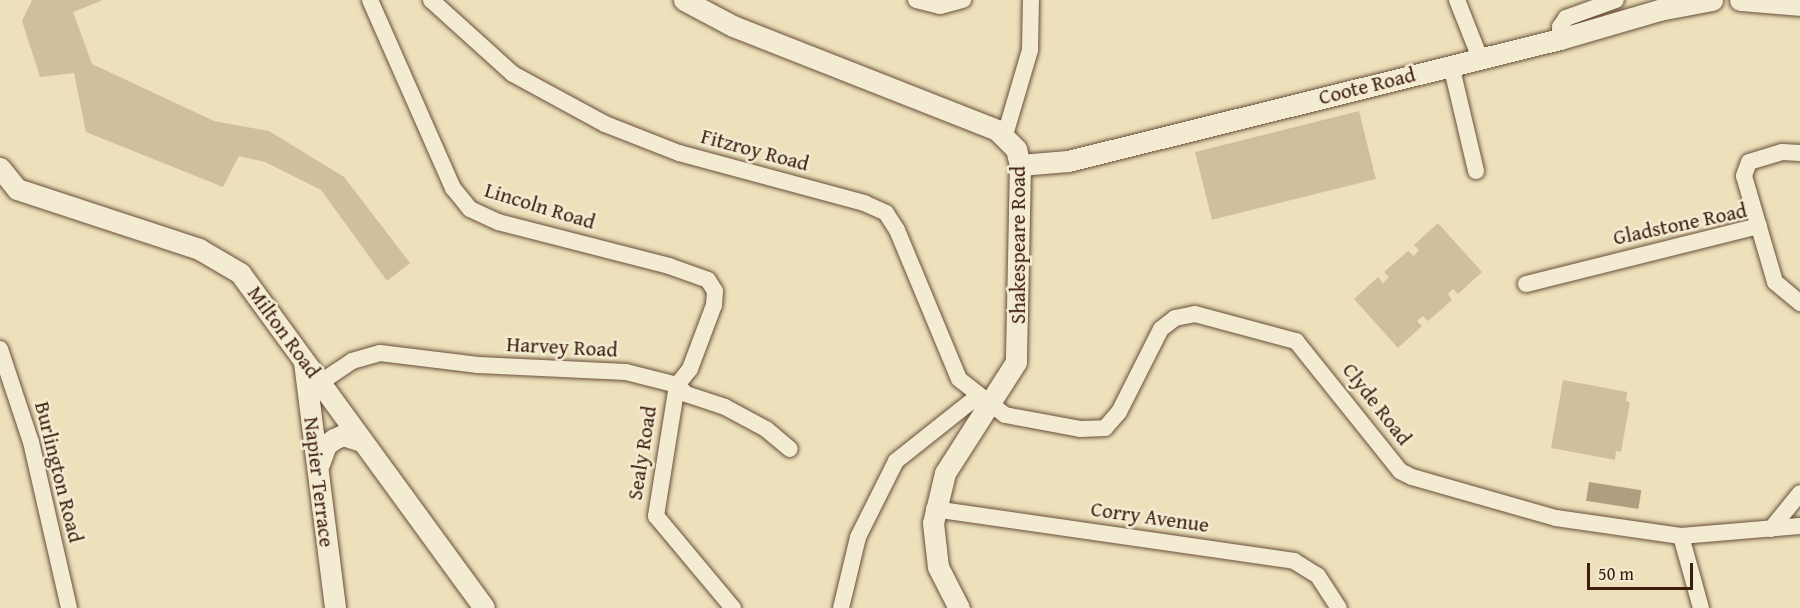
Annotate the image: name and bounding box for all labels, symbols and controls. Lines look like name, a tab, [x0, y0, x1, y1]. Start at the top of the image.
street label: Coote Road	[1316, 62, 1418, 110]
street label: Fitzroy Road	[698, 123, 812, 177]
street label: Shakespeare Road	[1005, 166, 1031, 324]
street label: Lincoln Road	[482, 177, 598, 235]
street label: Gladstone Road	[1611, 198, 1749, 250]
street label: Milton Road	[242, 281, 326, 383]
street label: Harvey Road	[506, 332, 618, 362]
street label: Clyde Road	[1337, 358, 1417, 450]
street label: Burlington Road	[29, 399, 89, 545]
street label: Sealy Road	[622, 404, 662, 502]
street label: Napier Terrace	[299, 415, 339, 549]
street label: Corry Avenue	[1089, 496, 1211, 538]
scale bar	[1590, 551, 1696, 589]
text: 50 m	[1598, 560, 1634, 587]

